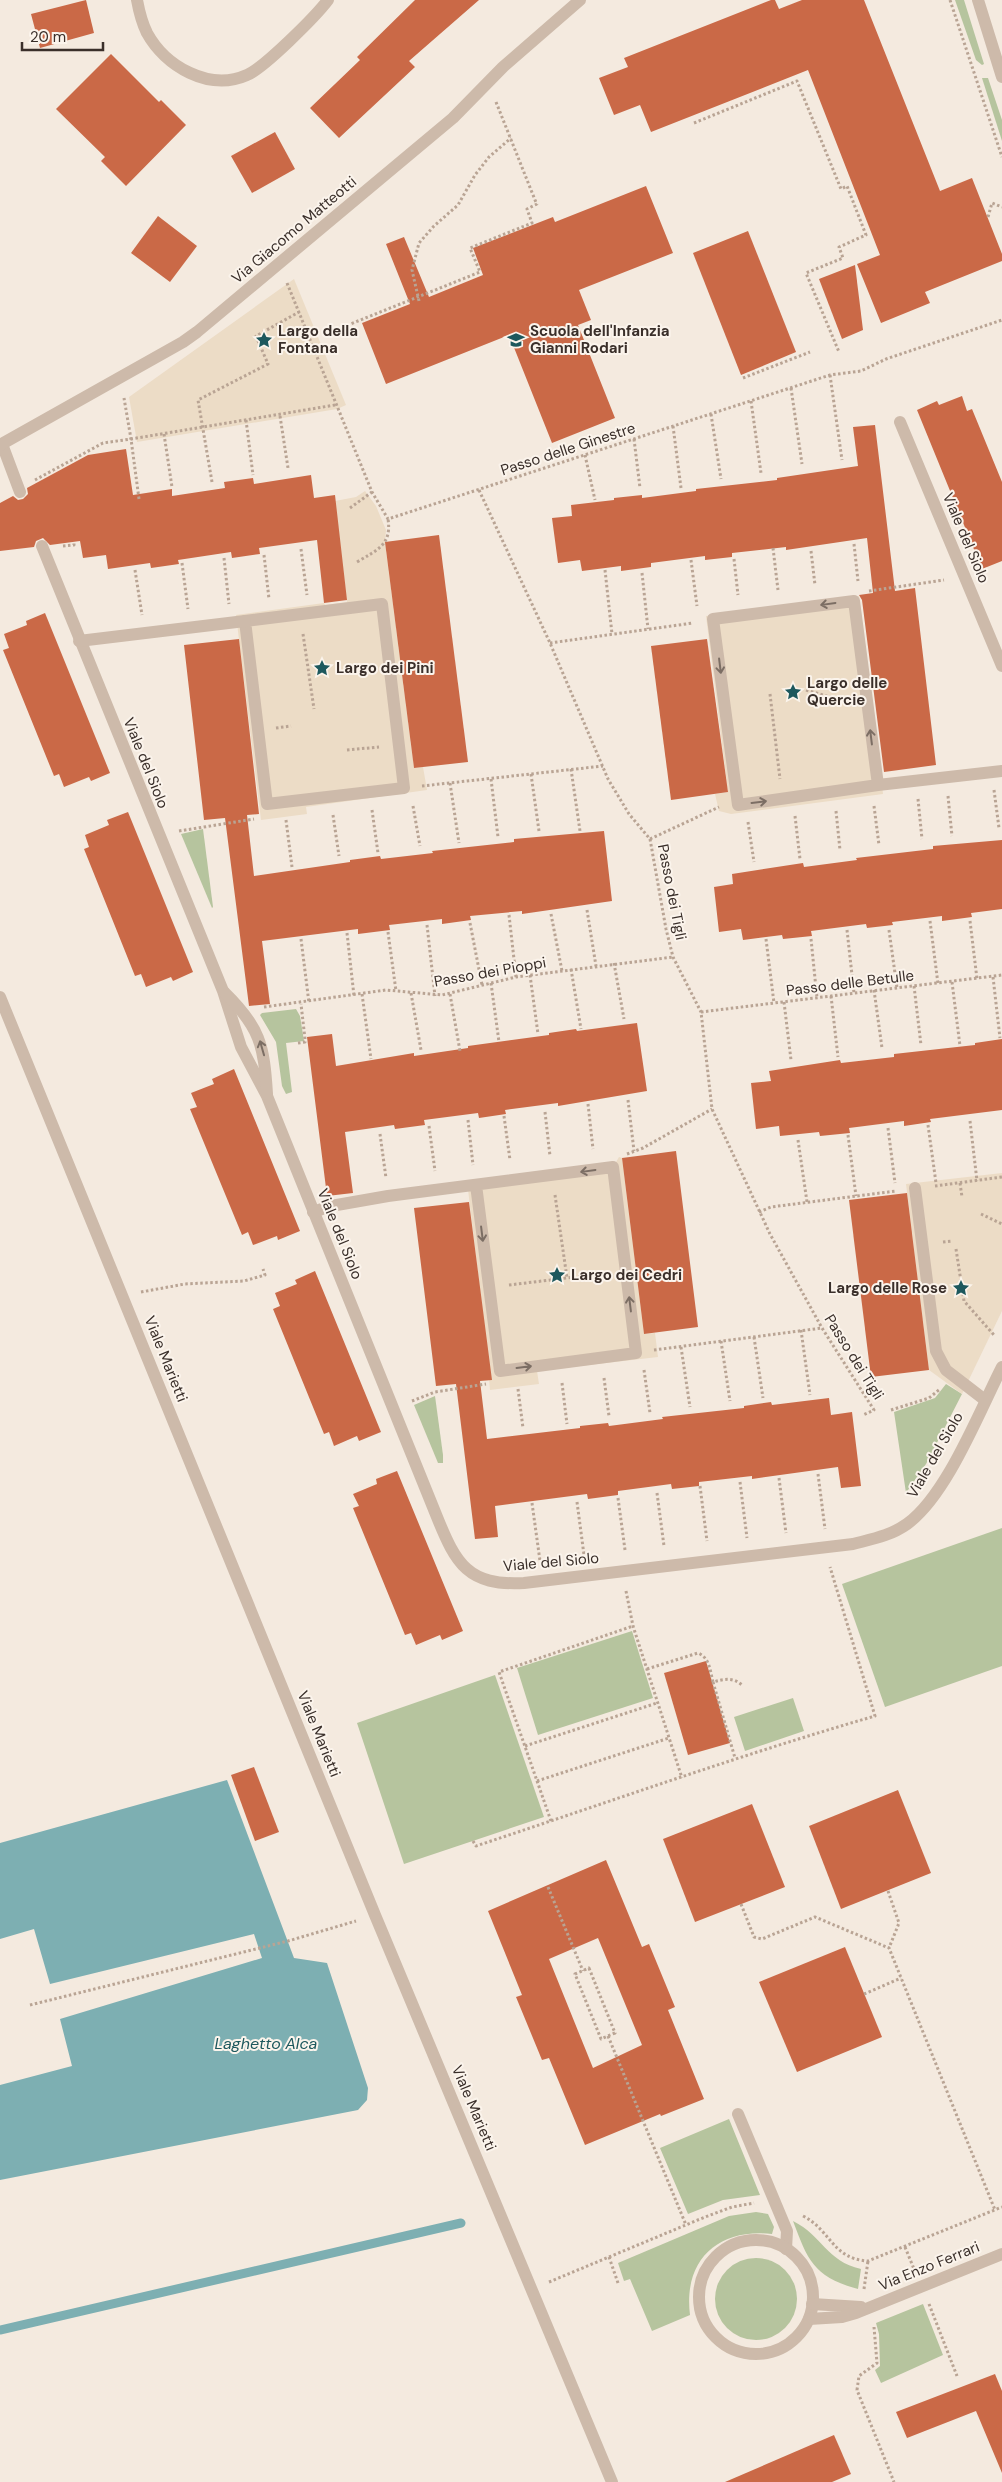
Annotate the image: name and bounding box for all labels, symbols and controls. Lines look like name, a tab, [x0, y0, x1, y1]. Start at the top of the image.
scale bar	[22, 20, 104, 52]
text: 20 m	[30, 27, 66, 47]
street label: Via Giacomo Matteotti	[227, 172, 361, 288]
place label: Largo della Fontana	[278, 321, 358, 358]
place label: Scuola dell'Infanzia Gianni Rodari	[530, 321, 670, 358]
place icon: Largo della Fontana	[254, 330, 274, 350]
school or university icon: Scuola dell'Infanzia Gianni Rodari	[506, 330, 526, 350]
street label: Passo delle Ginestre	[498, 418, 638, 480]
street label: Viale del Siolo	[938, 490, 994, 586]
one-way arrow	[821, 599, 837, 609]
one-way arrow	[715, 657, 725, 673]
place icon: Largo dei Pini	[312, 658, 332, 678]
place label: Largo dei Pini	[336, 658, 434, 678]
place label: Largo delle Quercie	[807, 673, 887, 710]
place icon: Largo delle Quercie	[783, 682, 803, 702]
street label: Viale del Siolo	[119, 715, 173, 812]
one-way arrow	[866, 729, 876, 745]
one-way arrow	[751, 797, 767, 807]
street label: Passo dei Tigli	[653, 842, 691, 942]
street label: Passo dei Pioppi	[432, 952, 548, 992]
street label: Passo delle Betulle	[785, 965, 915, 1001]
one-way arrow	[257, 1040, 267, 1056]
one-way arrow	[580, 1166, 596, 1176]
street label: Viale del Siolo	[313, 1186, 367, 1283]
one-way arrow	[477, 1225, 487, 1241]
place icon: Largo dei Cedri	[547, 1265, 567, 1285]
place label: Largo dei Cedri	[571, 1265, 682, 1285]
place label: Largo delle Rose	[828, 1278, 947, 1298]
place icon: Largo delle Rose	[951, 1278, 971, 1298]
one-way arrow	[625, 1296, 635, 1312]
street label: Passo dei Tigli	[820, 1310, 888, 1404]
street label: Viale Marietti	[140, 1313, 192, 1405]
one-way arrow	[516, 1362, 532, 1372]
street label: Viale del Siolo	[902, 1408, 968, 1502]
street label: Viale del Siolo	[502, 1548, 600, 1576]
street label: Viale Marietti	[293, 1688, 345, 1780]
water label: Laghetto Alca	[215, 2033, 318, 2054]
street label: Viale Marietti	[447, 2062, 501, 2154]
street label: Via Enzo Ferrari	[876, 2237, 982, 2295]

